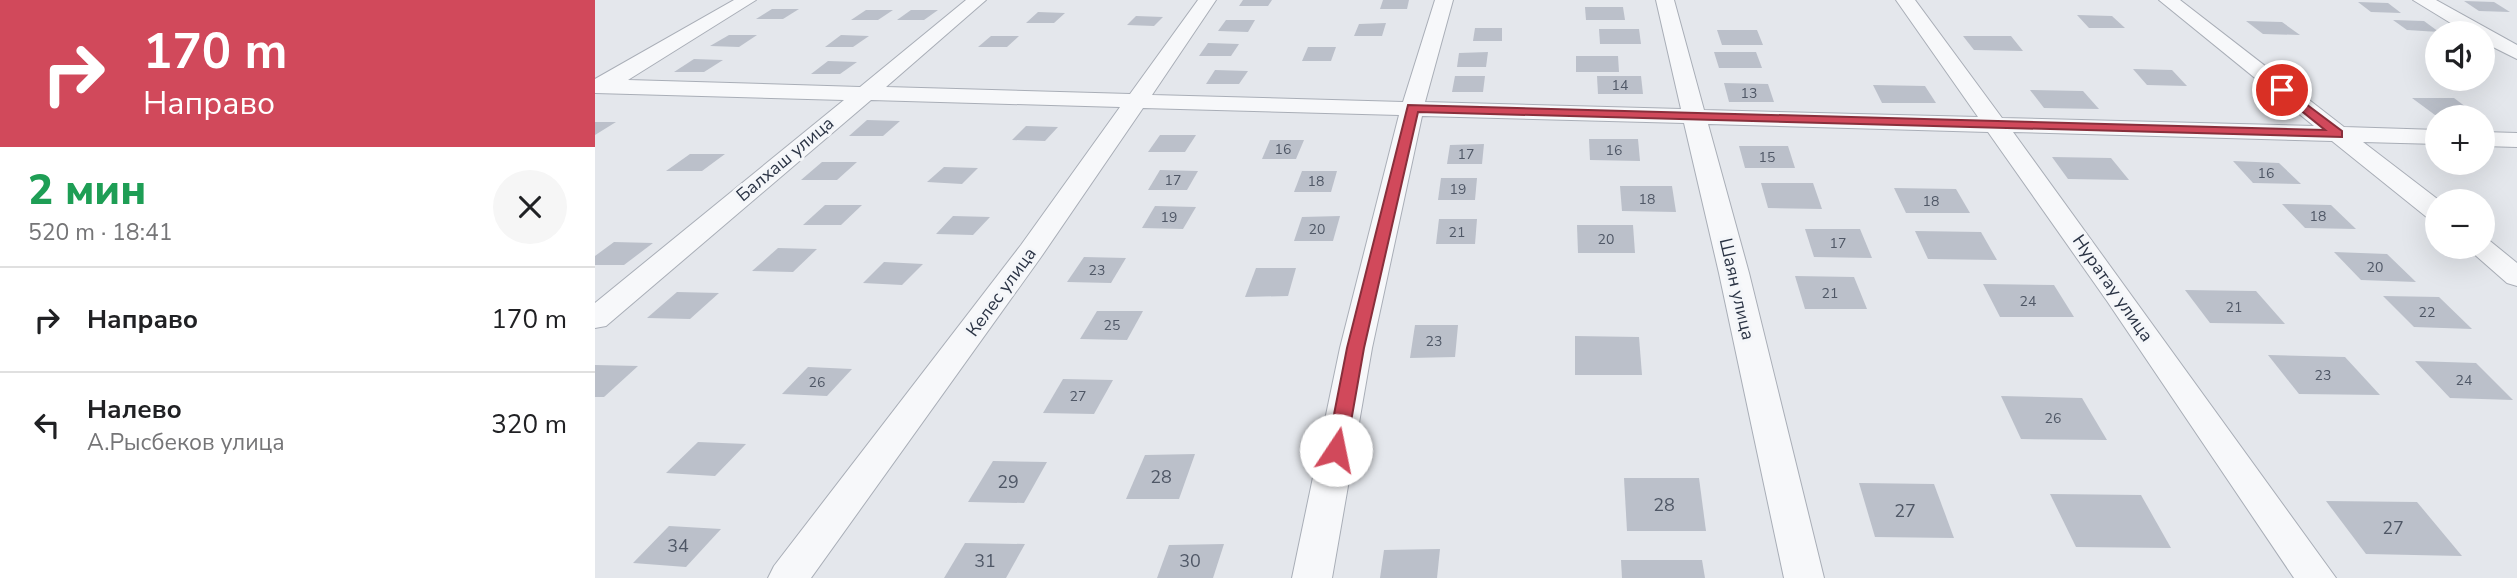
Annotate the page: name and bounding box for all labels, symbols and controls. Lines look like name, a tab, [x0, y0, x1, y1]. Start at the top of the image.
text: 170 m	[143, 18, 287, 85]
map controls	[2425, 21, 2495, 259]
button: sound	[2425, 21, 2495, 91]
icon: right	[28, 28, 119, 119]
pin	[2252, 60, 2312, 120]
icon: arrive	[2263, 71, 2301, 109]
house number: 14	[1612, 76, 1628, 95]
text: Направо	[143, 82, 275, 125]
house number: 13	[1741, 84, 1757, 103]
button: +	[2425, 105, 2495, 175]
street label: Балхаш улица	[731, 111, 839, 207]
house number: 16	[1275, 140, 1291, 159]
house number: 16	[1606, 141, 1622, 160]
house number: 17	[1458, 145, 1474, 164]
house number: 15	[1759, 148, 1775, 167]
text: 2 мин	[28, 162, 146, 219]
house number: 16	[2258, 164, 2274, 183]
button: close	[493, 170, 567, 244]
house number: 17	[1165, 171, 1181, 190]
house number: 18	[1308, 172, 1324, 191]
house number: 19	[1450, 180, 1466, 199]
button: −	[2425, 189, 2495, 259]
house number: 18	[1639, 190, 1655, 209]
house number: 18	[1923, 192, 1939, 211]
house number: 18	[2310, 207, 2326, 226]
house number: 19	[1161, 208, 1177, 227]
text: 520 m · 18:41	[28, 217, 173, 248]
house number: 20	[1309, 220, 1325, 239]
house number: 21	[1449, 223, 1465, 242]
house number: 20	[1598, 230, 1614, 249]
street label: Нуратау улица	[2067, 230, 2159, 346]
house number: 17	[1830, 234, 1846, 253]
street label: Шаян улица	[1714, 236, 1760, 342]
street label: Келес улица	[961, 243, 1041, 341]
house number: 20	[2367, 258, 2383, 277]
house number: 23	[1089, 261, 1105, 280]
house number: 21	[1822, 284, 1838, 303]
house number: 24	[2020, 292, 2036, 311]
house number: 21	[2226, 298, 2242, 317]
icon: right	[28, 301, 66, 339]
text: Направо	[87, 302, 198, 337]
text: 170 m	[491, 302, 567, 337]
house number: 22	[2419, 303, 2435, 322]
house number: 25	[1104, 316, 1120, 335]
house number: 23	[1426, 332, 1442, 351]
house number: 23	[2315, 366, 2331, 385]
house number: 24	[2456, 371, 2472, 390]
house number: 26	[809, 373, 825, 392]
house number: 27	[1070, 387, 1086, 406]
text: Налево	[87, 392, 182, 427]
icon: left	[28, 406, 66, 444]
text: 320 m	[491, 407, 567, 442]
house number: 26	[2045, 409, 2061, 428]
position arrow	[1299, 413, 1373, 487]
text: А.Рысбеков улица	[87, 427, 285, 458]
house number: 28	[1150, 465, 1172, 489]
house number: 29	[997, 470, 1019, 494]
house number: 28	[1653, 493, 1675, 517]
house number: 27	[1894, 499, 1916, 523]
house number: 27	[2382, 516, 2404, 540]
house number: 34	[667, 534, 689, 558]
house number: 31	[974, 549, 996, 573]
house number: 30	[1179, 549, 1201, 573]

